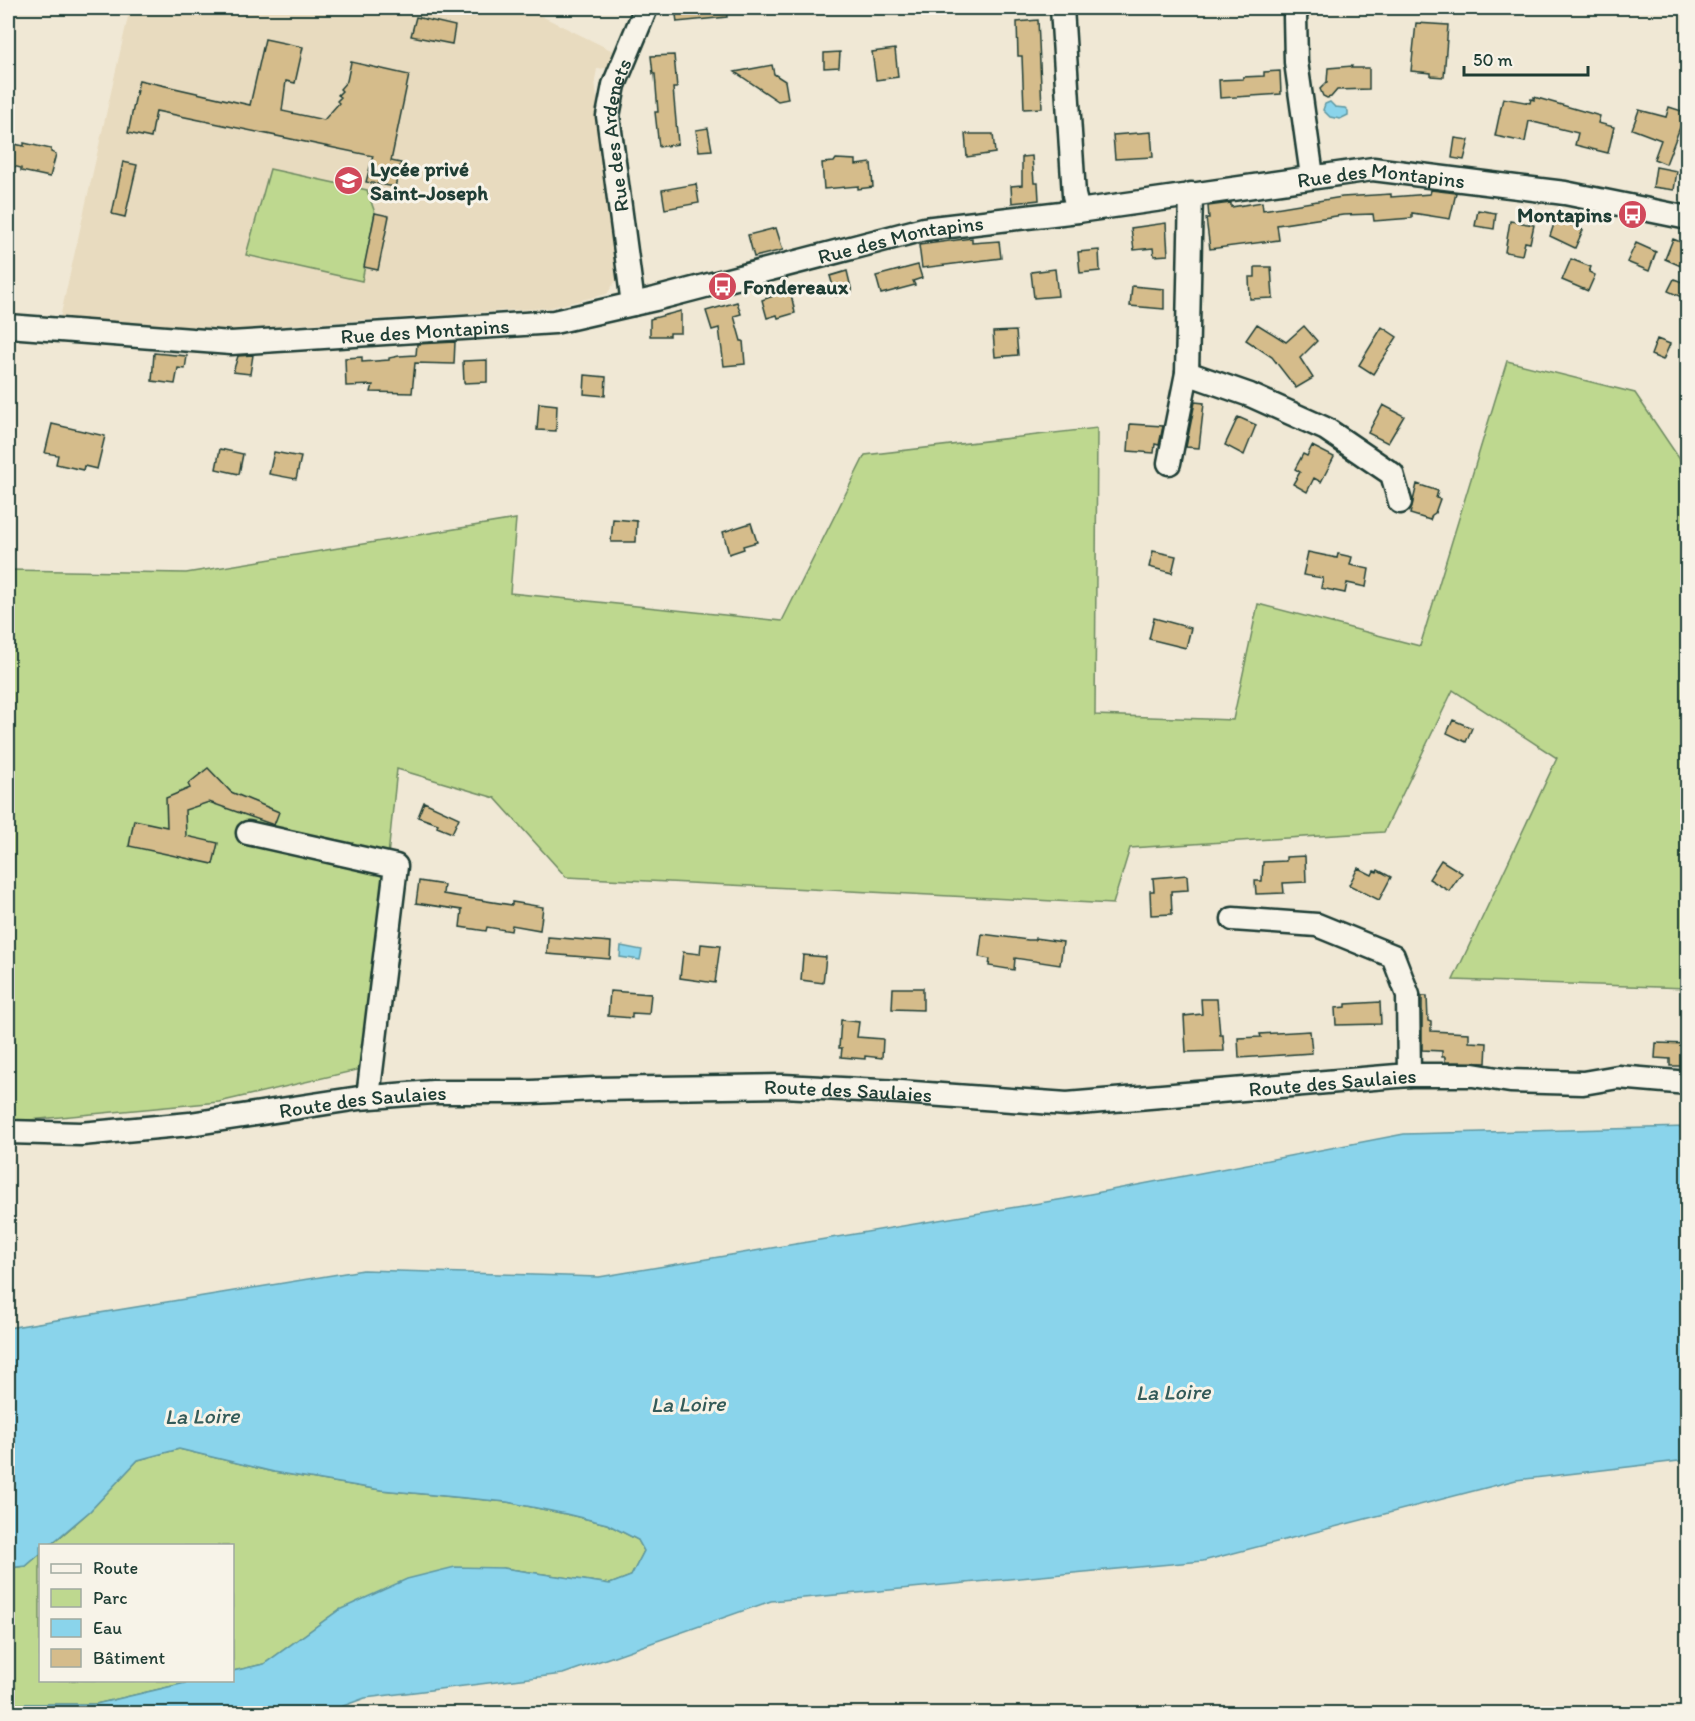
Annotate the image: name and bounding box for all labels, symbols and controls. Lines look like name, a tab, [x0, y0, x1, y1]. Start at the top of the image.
scale bar	[1464, 39, 1588, 77]
text: 50 m	[1473, 49, 1513, 71]
street label: Rue des Ardenets	[596, 54, 636, 214]
place label: Lycée privé Saint-Joseph	[370, 156, 488, 206]
street label: Rue des Montapins	[1295, 156, 1467, 193]
school or university icon: Lycée privé Saint-Joseph	[333, 164, 365, 196]
bus stop icon: Montapins	[1617, 198, 1649, 230]
place label: Montapins	[1517, 202, 1612, 228]
street label: Rue des Montapins	[815, 210, 985, 269]
bus stop icon: Fondereaux	[706, 270, 738, 302]
place label: Fondereaux	[743, 274, 849, 299]
street label: Rue des Montapins	[340, 312, 510, 348]
street label: Route des Saulaies	[1248, 1063, 1417, 1101]
street label: Route des Saulaies	[764, 1073, 933, 1107]
street label: Route des Saulaies	[277, 1079, 447, 1123]
water label: La Loire	[1135, 1378, 1212, 1406]
water label: La Loire	[650, 1390, 727, 1418]
water label: La Loire	[164, 1402, 241, 1430]
legend	[39, 1544, 234, 1682]
text: Route	[93, 1557, 138, 1579]
text: Parc	[93, 1587, 127, 1609]
text: Eau	[93, 1617, 122, 1639]
text: Bâtiment	[93, 1647, 166, 1669]

